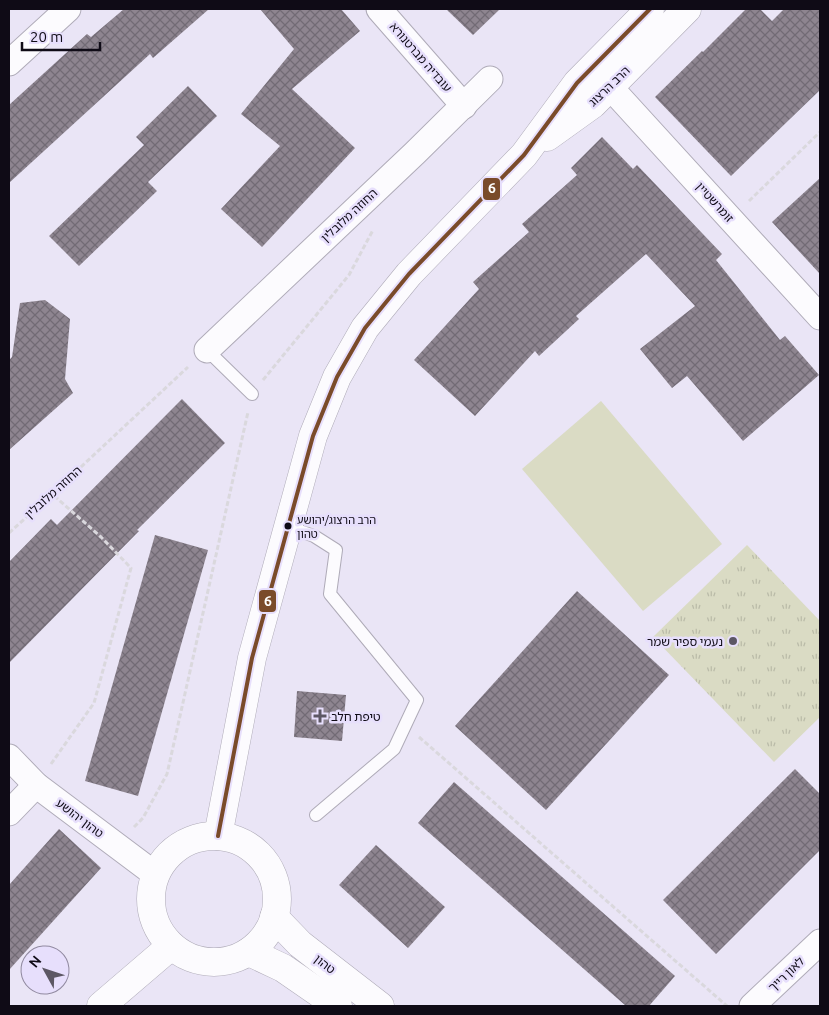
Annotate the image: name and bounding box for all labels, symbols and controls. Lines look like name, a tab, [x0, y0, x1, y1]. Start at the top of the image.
scale bar	[22, 20, 100, 52]
street label: עובדיה מברטנורא	[387, 20, 455, 94]
text: 20 m	[30, 28, 63, 45]
street label: הרב הרצוג	[586, 63, 632, 109]
line badge: 6	[482, 177, 501, 201]
street label: זומרשטיין	[694, 179, 736, 225]
text: 6	[488, 180, 496, 196]
street label: החוזה מלובלין	[318, 186, 380, 244]
street label: החוזה מלובלין	[22, 463, 84, 521]
place label: הרב הרצוג/יהושע טהון	[297, 514, 376, 540]
marker: הרב הרצוג/יהושע טהון	[283, 521, 293, 531]
line badge: 6	[258, 589, 277, 613]
text: 6	[264, 593, 272, 609]
place label: נעמי ספיר שמר	[647, 635, 723, 648]
marker: נעמי ספיר שמר	[727, 635, 739, 647]
marker: טיפת חלב	[313, 709, 327, 723]
place label: טיפת חלב	[331, 710, 381, 723]
street label: טהון יהושע	[54, 796, 106, 840]
north arrow	[20, 945, 70, 995]
text: N	[26, 952, 45, 971]
street label: טהון	[312, 952, 338, 976]
street label: לאון רייך	[765, 954, 807, 994]

